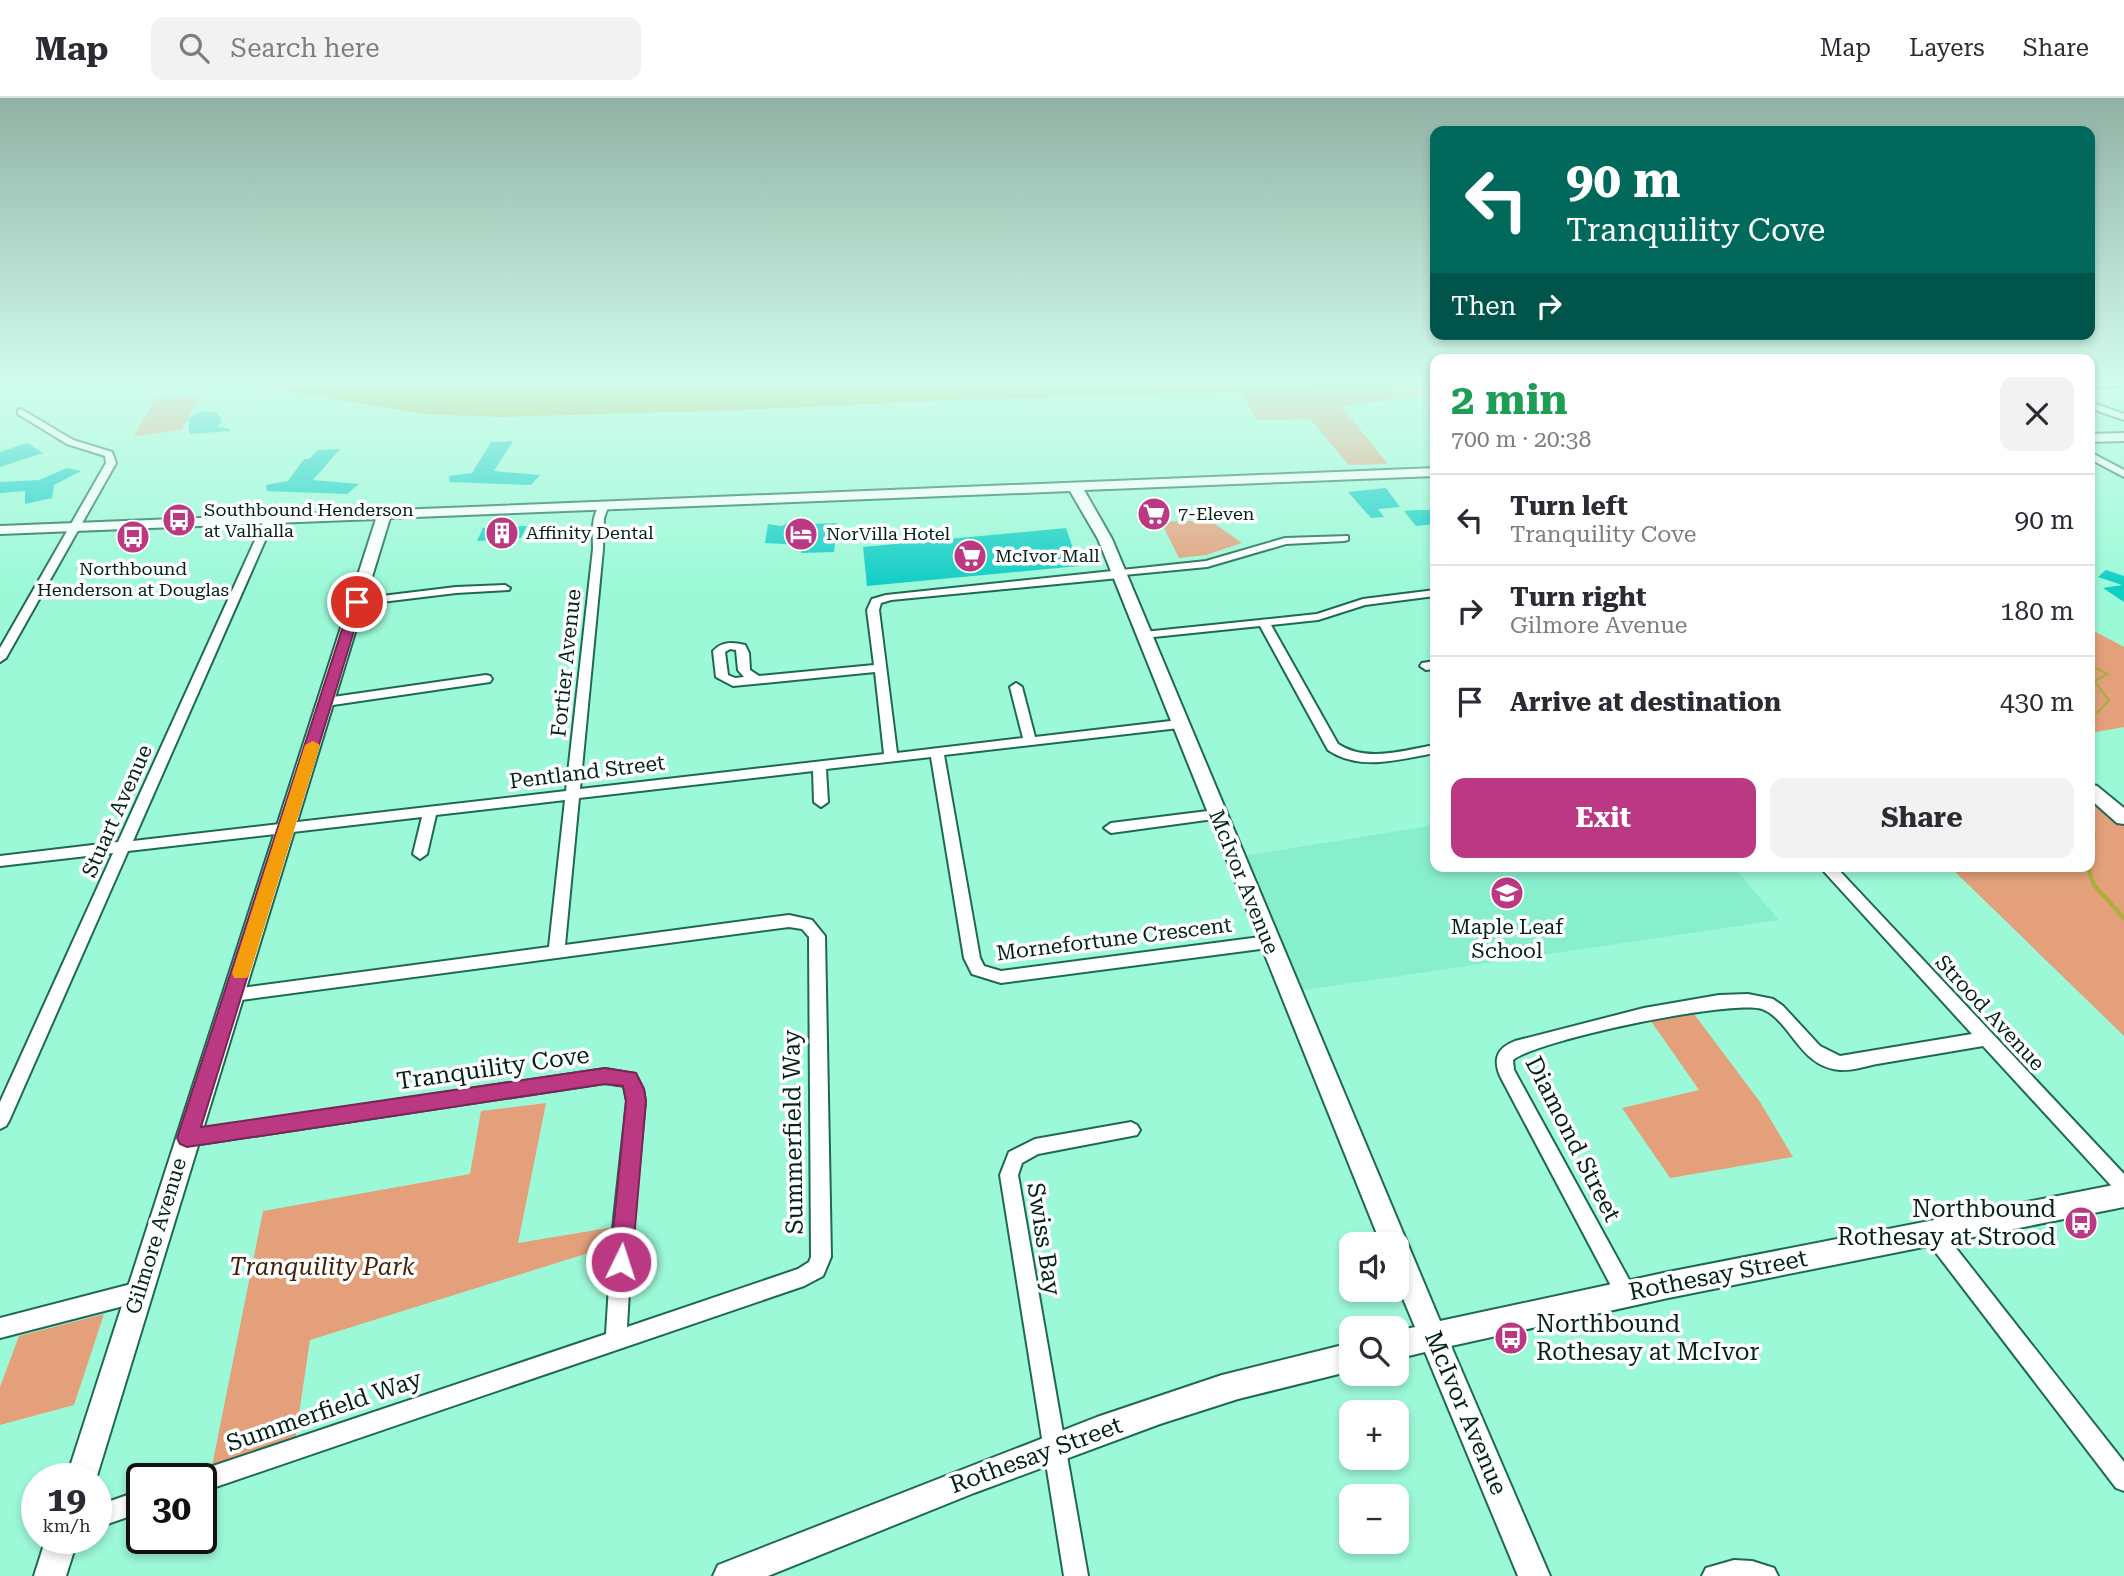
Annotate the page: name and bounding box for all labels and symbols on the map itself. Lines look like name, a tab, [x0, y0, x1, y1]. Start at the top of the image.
supermarket icon: 7-Eleven	[1135, 495, 1173, 533]
place label: Southbound Henderson at Valhalla	[204, 499, 414, 541]
bus stop icon: Southbound Henderson at Valhalla	[160, 501, 198, 539]
place label: 7-Eleven	[1178, 503, 1255, 524]
building icon: Affinity Dental	[483, 514, 521, 552]
hotel icon: NorVilla Hotel	[782, 515, 820, 553]
bus stop icon: Northbound Henderson at Douglas	[114, 518, 152, 556]
place label: Affinity Dental	[526, 522, 654, 543]
place label: NorVilla Hotel	[826, 523, 951, 544]
supermarket icon: McIvor Mall	[951, 537, 989, 575]
place label: McIvor Mall	[995, 545, 1100, 566]
place label: Northbound Henderson at Douglas	[37, 558, 229, 600]
pin	[327, 572, 387, 632]
street label: Fortier Avenue	[546, 588, 586, 738]
street label: Stuart Avenue	[77, 741, 157, 881]
street label: Pentland Street	[508, 751, 666, 793]
street label: McIvor Avenue	[1204, 806, 1284, 958]
school or university icon: Maple Leaf School	[1488, 874, 1526, 912]
street label: Mornefortune Crescent	[995, 913, 1233, 965]
place label: Maple Leaf School	[1451, 915, 1564, 963]
street label: Strood Avenue	[1930, 950, 2050, 1076]
street label: Summerfield Way	[777, 1029, 809, 1235]
street label: Tranquility Cove	[395, 1041, 591, 1095]
street label: Diamond Street	[1519, 1052, 1627, 1226]
street label: Gilmore Avenue	[121, 1155, 191, 1317]
street label: Swiss Bay	[1021, 1181, 1067, 1298]
place label: Northbound Rothesay at Strood	[1837, 1195, 2056, 1251]
bus stop icon: Northbound Rothesay at Strood	[2062, 1204, 2100, 1242]
position arrow	[584, 1225, 658, 1299]
street label: Rothesay Street	[1626, 1244, 1810, 1306]
park label: Tranquility Park	[229, 1253, 415, 1281]
place label: Northbound Rothesay at McIvor	[1536, 1310, 1760, 1366]
bus stop icon: Northbound Rothesay at McIvor	[1492, 1319, 1530, 1357]
street label: McIvor Avenue	[1419, 1327, 1513, 1499]
street label: Summerfield Way	[223, 1364, 426, 1458]
street label: Rothesay Street	[946, 1411, 1126, 1499]
speed limit sign: 30	[126, 1463, 217, 1554]

